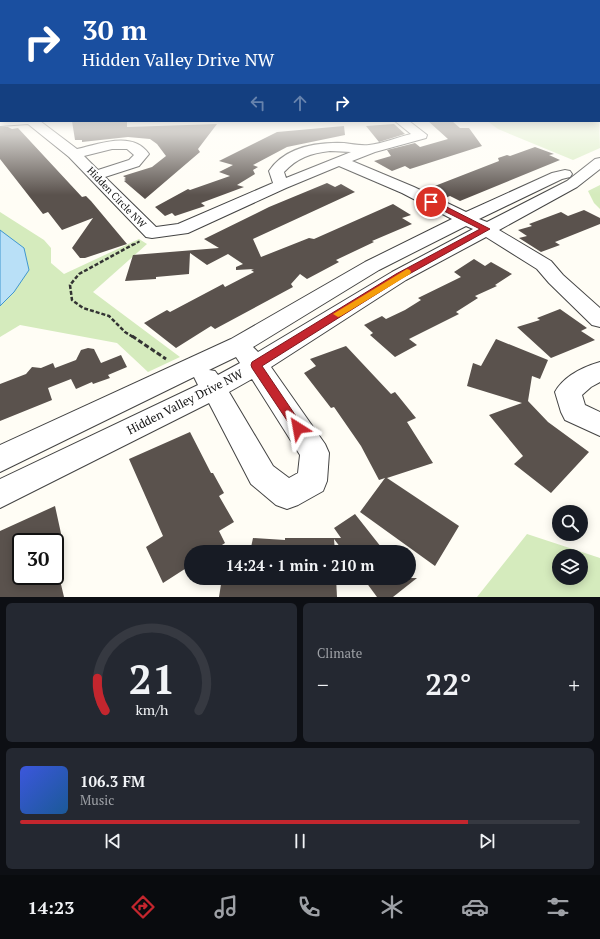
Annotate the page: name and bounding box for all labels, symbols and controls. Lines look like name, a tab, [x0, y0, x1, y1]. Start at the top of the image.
text: 30 m	[82, 11, 147, 48]
icon: right	[16, 16, 68, 68]
text: Hidden Valley Drive NW	[82, 47, 274, 71]
icon: left	[247, 92, 269, 114]
icon: ahead	[289, 92, 311, 114]
icon: right	[331, 92, 353, 114]
street label: Hidden Circle NW	[84, 164, 150, 231]
pin	[414, 185, 448, 219]
icon: arrive	[420, 191, 442, 213]
street label: Hidden Valley Drive NW	[124, 365, 246, 437]
position arrow	[277, 407, 319, 449]
map controls	[552, 505, 588, 585]
button: search	[552, 505, 588, 541]
speed limit sign: 30	[12, 533, 64, 585]
button: layers	[552, 549, 588, 585]
text: 14:24 · 1 min · 210 m	[226, 555, 374, 575]
text: Climate	[317, 644, 362, 662]
text: 21	[128, 650, 175, 705]
text: 22°	[425, 664, 472, 704]
text: −	[317, 670, 329, 699]
text: +	[568, 670, 580, 699]
text: km/h	[135, 699, 169, 718]
text: 106.3 FM	[80, 771, 145, 791]
text: Music	[80, 791, 114, 809]
icon: previous	[102, 830, 124, 852]
icon: pause	[289, 830, 311, 852]
icon: next	[476, 830, 498, 852]
icon: directions	[129, 893, 157, 921]
icon: music	[212, 893, 240, 921]
icon: phone	[295, 893, 323, 921]
icon: climate	[378, 893, 406, 921]
icon: car	[461, 893, 489, 921]
icon: filters	[544, 893, 572, 921]
text: 14:23	[28, 895, 74, 919]

